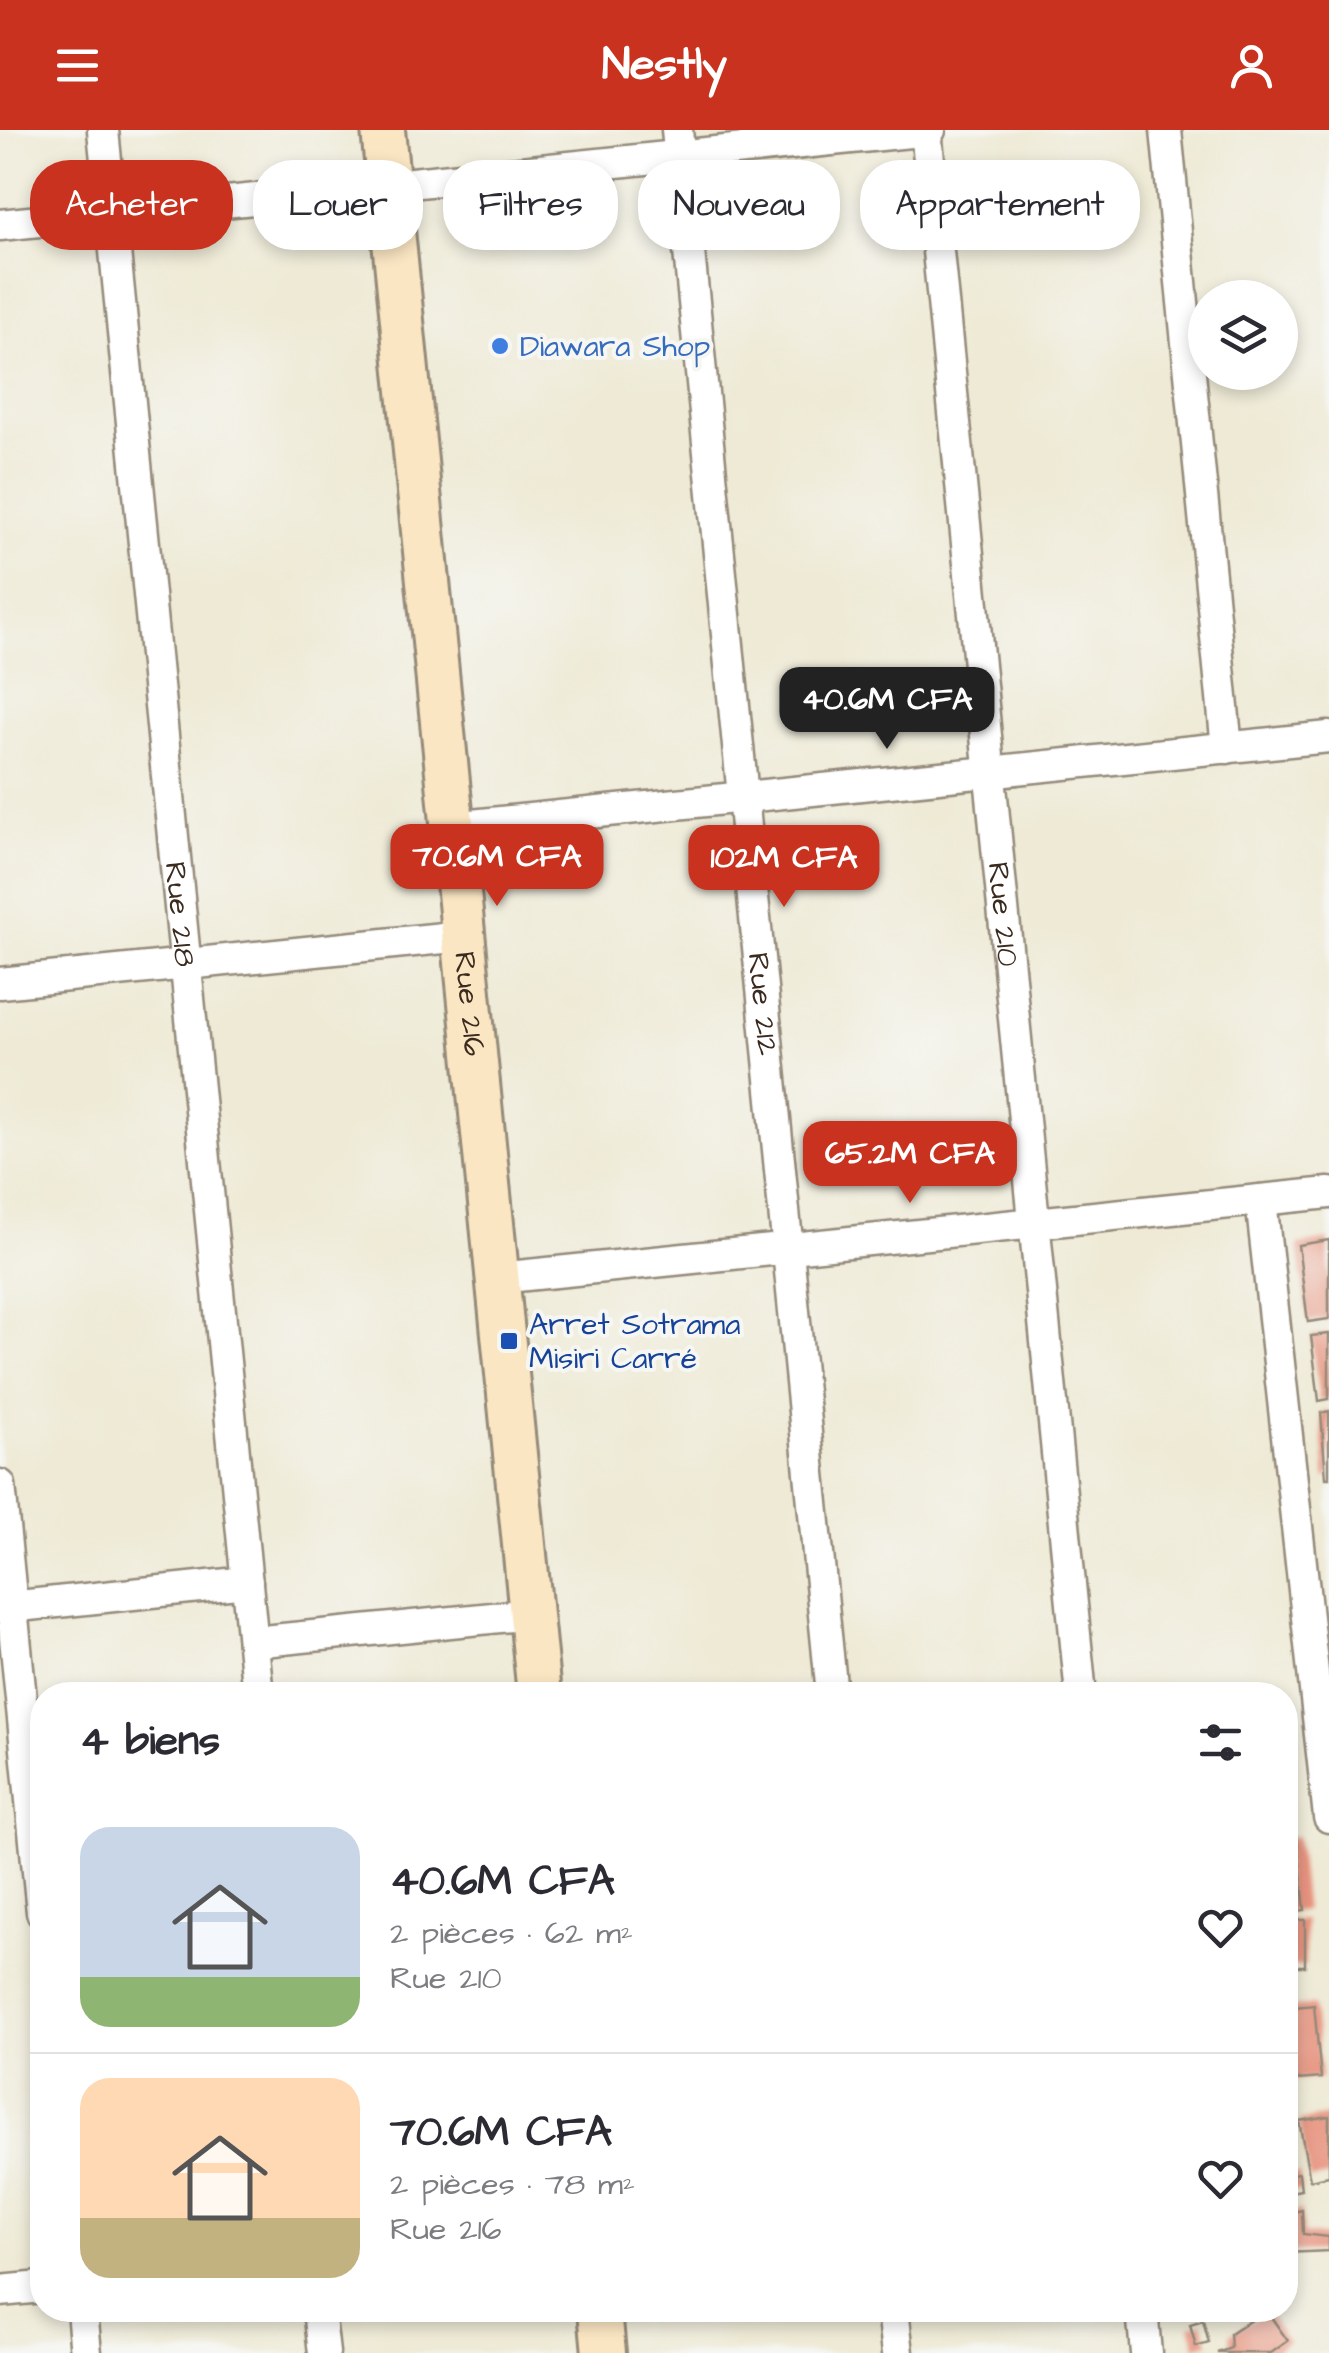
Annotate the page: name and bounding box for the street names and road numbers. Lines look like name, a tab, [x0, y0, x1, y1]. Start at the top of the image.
street label: Rue 218	[154, 860, 206, 969]
street label: Rue 210	[977, 860, 1029, 969]
street label: Rue 216	[443, 950, 495, 1058]
street label: Rue 212	[737, 950, 789, 1057]

